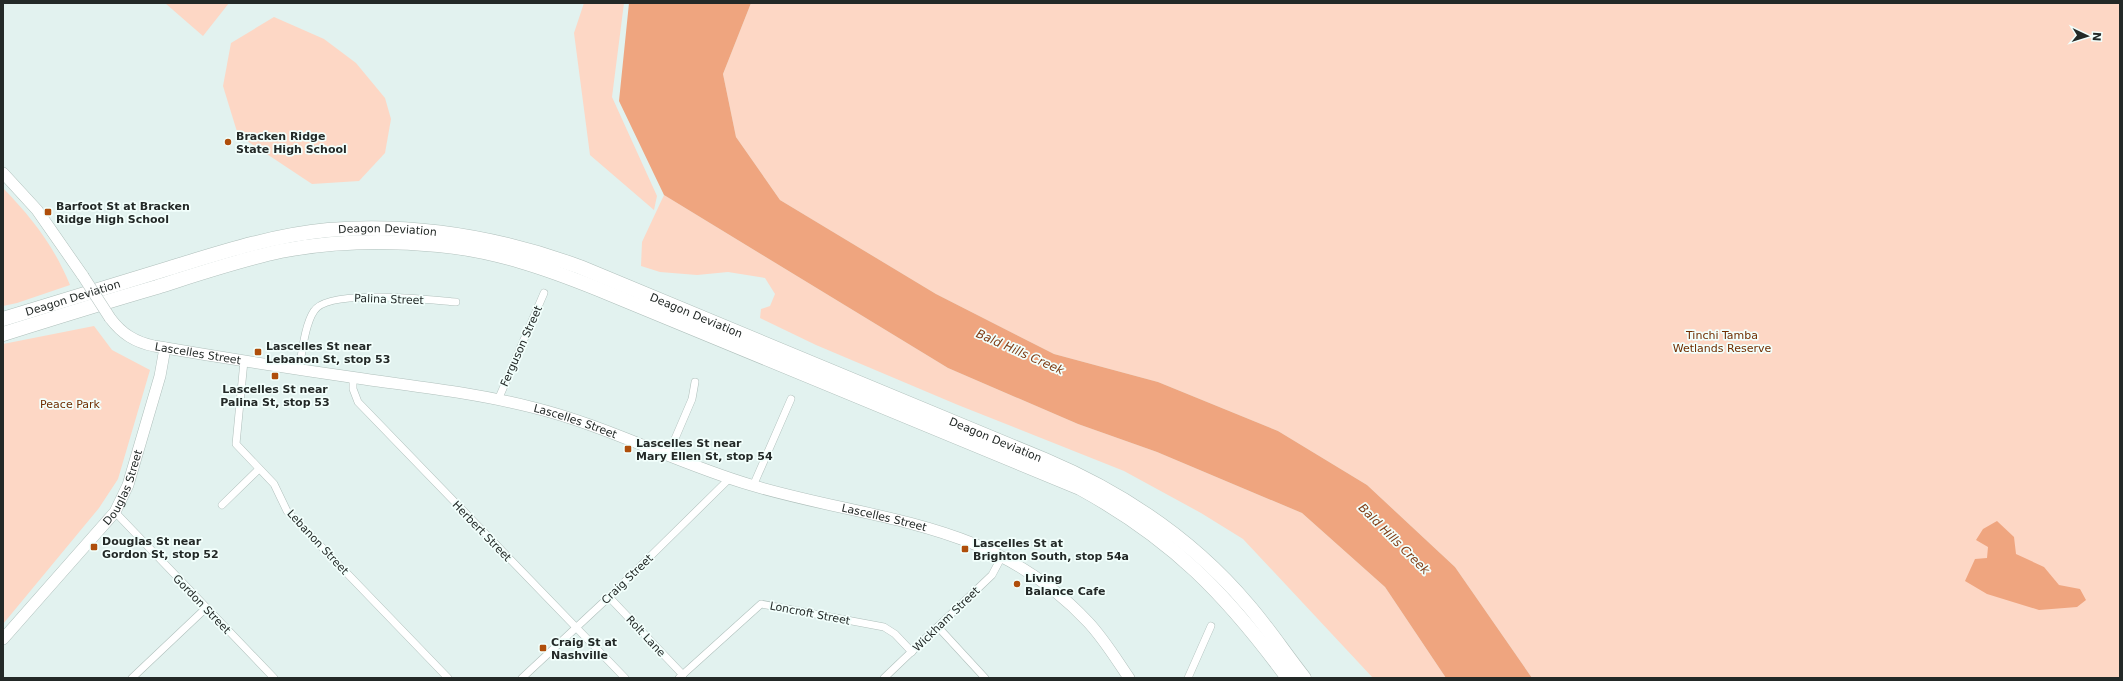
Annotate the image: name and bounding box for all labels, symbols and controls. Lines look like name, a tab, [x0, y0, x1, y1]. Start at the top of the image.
north arrow	[2067, 16, 2107, 56]
text: N	[2090, 32, 2103, 42]
place label: Bracken Ridge State High School	[236, 130, 347, 156]
marker: Bracken Ridge State High School	[223, 137, 233, 147]
place label: Barfoot St at Bracken Ridge High School	[56, 200, 190, 226]
marker: Barfoot St at Bracken Ridge High School	[43, 207, 53, 217]
street label: Deagon Deviation	[338, 222, 438, 239]
street label: Deagon Deviation	[24, 277, 122, 319]
street label: Deagon Deviation	[648, 291, 744, 341]
street label: Palina Street	[354, 292, 425, 307]
street label: Ferguson Street	[498, 303, 545, 389]
water label: Bald Hills Creek	[974, 326, 1067, 378]
park label: Tinchi Tamba Wetlands Reserve	[1673, 329, 1771, 355]
street label: Lascelles Street	[154, 340, 243, 367]
place label: Lascelles St near Lebanon St, stop 53	[266, 340, 390, 366]
marker: Lascelles St near Lebanon St, stop 53	[253, 347, 263, 357]
marker: Lascelles St near Palina St, stop 53	[270, 371, 280, 381]
place label: Lascelles St near Palina St, stop 53	[220, 383, 330, 409]
park label: Peace Park	[40, 398, 101, 411]
street label: Lascelles Street	[532, 402, 619, 442]
street label: Deagon Deviation	[947, 415, 1044, 465]
place label: Lascelles St near Mary Ellen St, stop 54	[636, 437, 773, 463]
marker: Lascelles St near Mary Ellen St, stop 54	[623, 444, 633, 454]
street label: Douglas Street	[100, 448, 145, 528]
street label: Herbert Street	[449, 498, 514, 565]
water label: Bald Hills Creek	[1356, 501, 1433, 578]
street label: Lascelles Street	[840, 502, 929, 535]
street label: Lebanon Street	[284, 507, 352, 578]
place label: Douglas St near Gordon St, stop 52	[102, 535, 219, 561]
place label: Lascelles St at Brighton South, stop 54a	[973, 537, 1129, 563]
marker: Douglas St near Gordon St, stop 52	[89, 542, 99, 552]
marker: Lascelles St at Brighton South, stop 54a	[960, 544, 970, 554]
street label: Craig Street	[599, 551, 656, 607]
street label: Gordon Street	[170, 572, 234, 637]
place label: Living Balance Cafe	[1025, 572, 1105, 598]
marker: Living Balance Cafe	[1012, 579, 1022, 589]
street label: Wickham Street	[910, 584, 983, 654]
street label: Loncroft Street	[769, 599, 852, 628]
street label: Rolt Lane	[623, 613, 668, 660]
place label: Craig St at Nashville	[551, 636, 617, 662]
marker: Craig St at Nashville	[538, 643, 548, 653]

